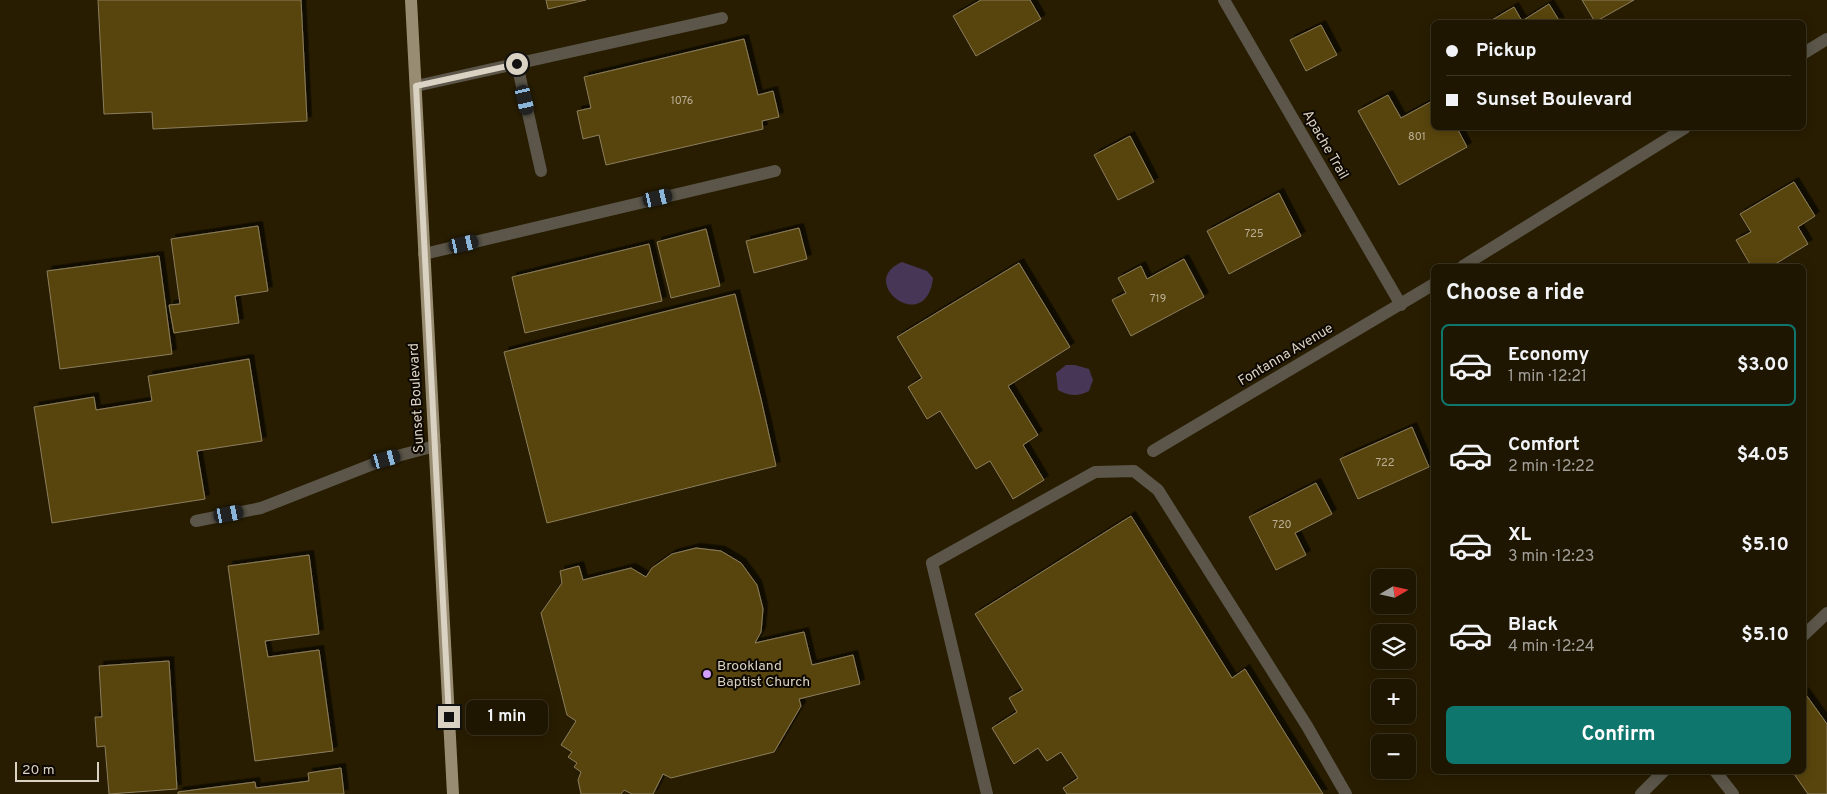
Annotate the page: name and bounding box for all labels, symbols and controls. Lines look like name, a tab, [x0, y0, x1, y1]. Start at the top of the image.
text: Pickup	[1476, 39, 1536, 63]
route start	[506, 53, 528, 75]
car	[514, 84, 535, 116]
text: Sunset Boulevard	[1476, 88, 1632, 112]
house number: 1076	[671, 94, 693, 108]
street label: Apache Trail	[1298, 107, 1352, 183]
house number: 801	[1408, 130, 1426, 144]
car	[641, 187, 674, 209]
house number: 725	[1244, 227, 1264, 241]
car	[447, 233, 480, 255]
text: Choose a ride	[1446, 280, 1584, 307]
house number: 719	[1150, 292, 1166, 306]
street label: Fontanna Avenue	[1235, 320, 1337, 390]
street label: Sunset Boulevard	[406, 343, 428, 453]
icon: car	[1448, 343, 1493, 388]
text: Economy	[1508, 343, 1589, 367]
text: $3.00	[1737, 353, 1789, 377]
text: 1 min · 12:21	[1508, 367, 1587, 387]
icon: car	[1448, 433, 1493, 478]
text: Comfort	[1508, 433, 1580, 457]
text: $4.05	[1737, 443, 1789, 467]
car	[369, 448, 402, 470]
house number: 722	[1375, 456, 1395, 470]
text: 2 min · 12:22	[1508, 457, 1595, 477]
car	[212, 504, 245, 524]
house number: 720	[1272, 518, 1292, 532]
icon: car	[1448, 523, 1493, 568]
text: XL	[1508, 523, 1531, 547]
text: $5.10	[1741, 533, 1789, 557]
text: 3 min · 12:23	[1508, 547, 1594, 567]
north arrow	[1371, 569, 1416, 614]
map controls	[1371, 569, 1416, 779]
icon: car	[1448, 613, 1493, 658]
text: Black	[1508, 613, 1558, 637]
text: $5.10	[1741, 623, 1789, 647]
button: layers	[1371, 624, 1416, 669]
text: 4 min · 12:24	[1508, 637, 1595, 657]
place label: Brookland Baptist Church	[717, 658, 810, 691]
marker: Brookland Baptist Church	[701, 668, 713, 680]
button: +	[1371, 679, 1416, 724]
callout: 1 min	[466, 700, 549, 734]
route end	[438, 706, 460, 728]
button: Confirm	[1446, 706, 1791, 764]
text: 1 min	[488, 707, 526, 727]
button: −	[1371, 734, 1416, 779]
scale bar	[15, 759, 99, 782]
text: 20 m	[22, 762, 55, 779]

